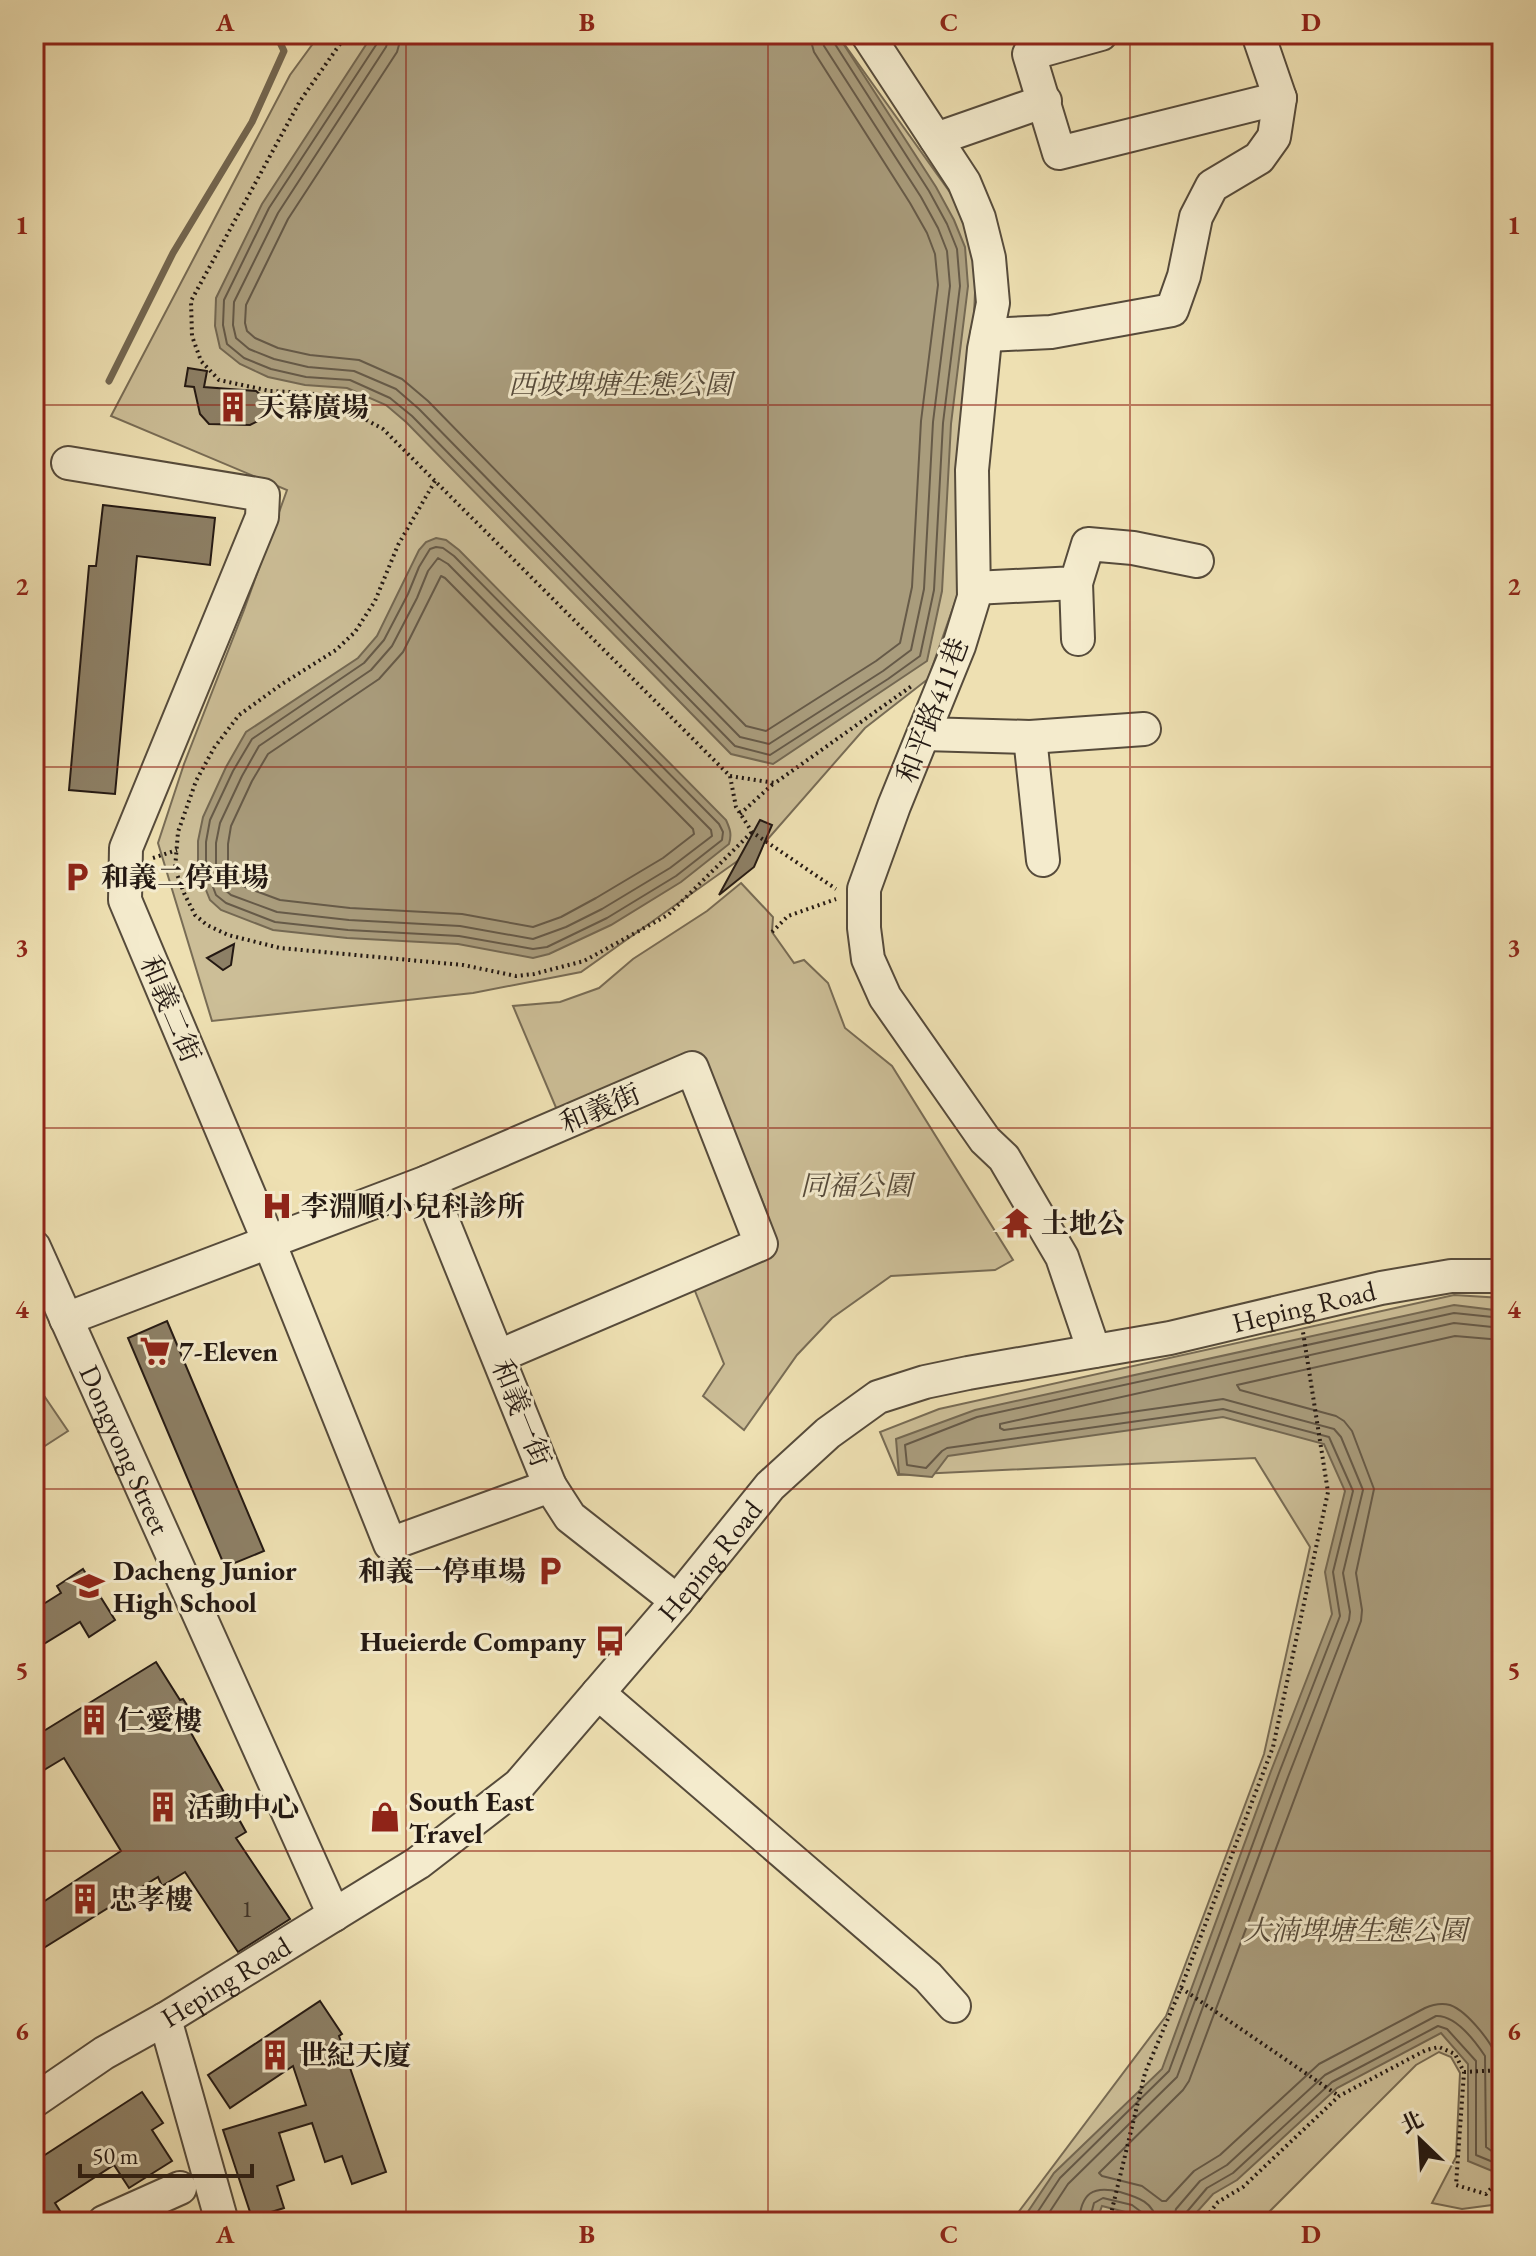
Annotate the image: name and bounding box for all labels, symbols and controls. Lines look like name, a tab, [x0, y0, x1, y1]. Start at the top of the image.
text: A	[215, 5, 235, 39]
text: B	[579, 5, 595, 39]
text: C	[940, 5, 958, 39]
text: D	[1301, 5, 1321, 39]
text: 1	[15, 208, 29, 242]
text: 1	[1507, 208, 1521, 242]
park label: 西坡埤塘生態公園	[508, 366, 736, 402]
place label: 天幕廣場	[257, 389, 369, 425]
building icon: 天幕廣場	[216, 390, 250, 424]
text: 2	[15, 569, 29, 603]
text: 2	[1507, 569, 1521, 603]
street label: 和平路411巷	[888, 632, 976, 788]
place label: 和義二停車場	[101, 859, 269, 895]
parking icon: 和義二停車場	[60, 860, 94, 894]
text: 3	[15, 930, 29, 964]
text: 3	[1507, 930, 1521, 964]
street label: 和義二街	[133, 950, 209, 1068]
street label: 和義街	[554, 1075, 646, 1141]
park label: 同福公園	[800, 1167, 916, 1203]
place label: 李淵順小兒科診所	[301, 1188, 525, 1224]
hospital icon: 李淵順小兒科診所	[260, 1189, 294, 1223]
place label: 土地公	[1041, 1205, 1125, 1241]
temple icon: 土地公	[1000, 1206, 1034, 1240]
street label: Heping Road	[1229, 1272, 1380, 1341]
text: 4	[15, 1292, 29, 1326]
text: 4	[1507, 1292, 1521, 1326]
place label: 7-Eleven	[179, 1333, 278, 1369]
supermarket icon: 7-Eleven	[138, 1334, 172, 1368]
street label: 和義一街	[484, 1354, 560, 1472]
street label: Dongyong Street	[71, 1359, 179, 1540]
street label: Heping Road	[650, 1492, 770, 1629]
place label: Dacheng Junior High School	[113, 1552, 297, 1620]
place label: 和義一停車場	[358, 1553, 526, 1589]
parking icon: 和義一停車場	[533, 1554, 567, 1588]
school or university icon: Dacheng Junior High School	[72, 1569, 106, 1603]
place label: Hueierde Company	[360, 1623, 587, 1659]
bus stop icon: Hueierde Company	[593, 1624, 627, 1658]
text: 5	[15, 1653, 29, 1687]
text: 5	[1507, 1653, 1521, 1687]
place label: 仁愛樓	[118, 1702, 202, 1738]
building icon: 仁愛樓	[77, 1703, 111, 1737]
place label: South East Travel	[409, 1783, 535, 1851]
place label: 活動中心	[187, 1789, 299, 1825]
building icon: 活動中心	[146, 1790, 180, 1824]
shop icon: South East Travel	[368, 1800, 402, 1834]
place label: 忠孝樓	[109, 1881, 193, 1917]
building icon: 忠孝樓	[68, 1882, 102, 1916]
house number: 1	[241, 1893, 253, 1924]
park label: 大湳埤塘生態公園	[1243, 1912, 1471, 1948]
street label: Heping Road	[154, 1927, 298, 2035]
text: 6	[15, 2014, 29, 2048]
text: 6	[1507, 2014, 1521, 2048]
place label: 世紀天廈	[299, 2037, 411, 2073]
building icon: 世紀天廈	[258, 2038, 292, 2072]
north arrow	[1380, 2100, 1460, 2180]
text: 北	[1396, 2105, 1428, 2140]
scale bar	[80, 2128, 252, 2178]
text: 50 m	[92, 2140, 139, 2171]
text: A	[215, 2217, 235, 2251]
text: B	[579, 2217, 595, 2251]
text: C	[940, 2217, 958, 2251]
text: D	[1301, 2217, 1321, 2251]

